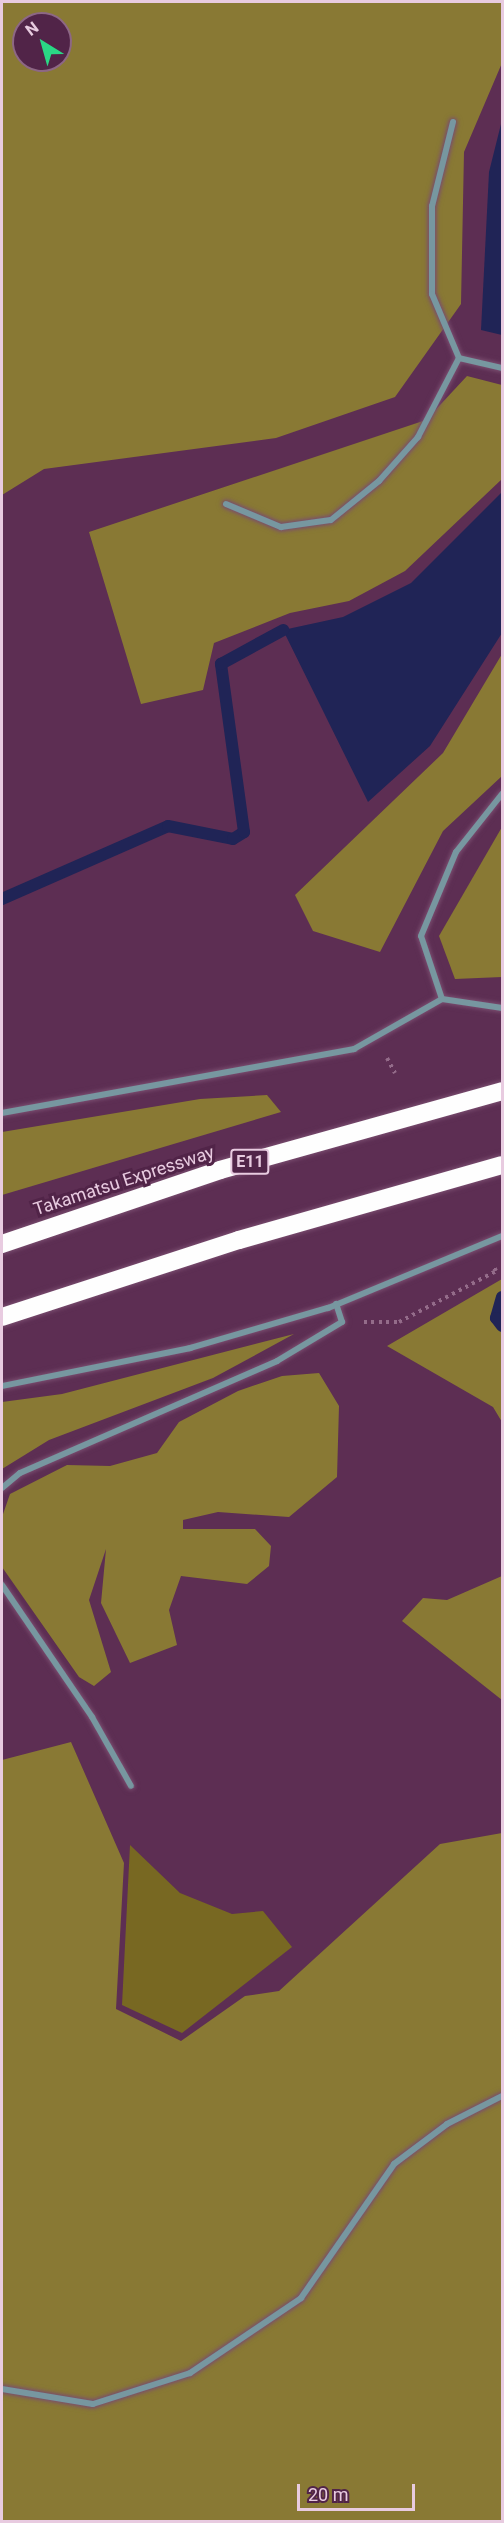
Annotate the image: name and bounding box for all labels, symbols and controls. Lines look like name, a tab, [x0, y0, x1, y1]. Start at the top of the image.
north arrow	[12, 12, 72, 72]
text: N	[22, 18, 42, 40]
street label: Takamatsu Expressway	[31, 1142, 217, 1220]
road number: E11	[229, 1149, 271, 1175]
scale bar	[300, 2472, 418, 2510]
text: 20 m	[308, 2484, 348, 2505]

